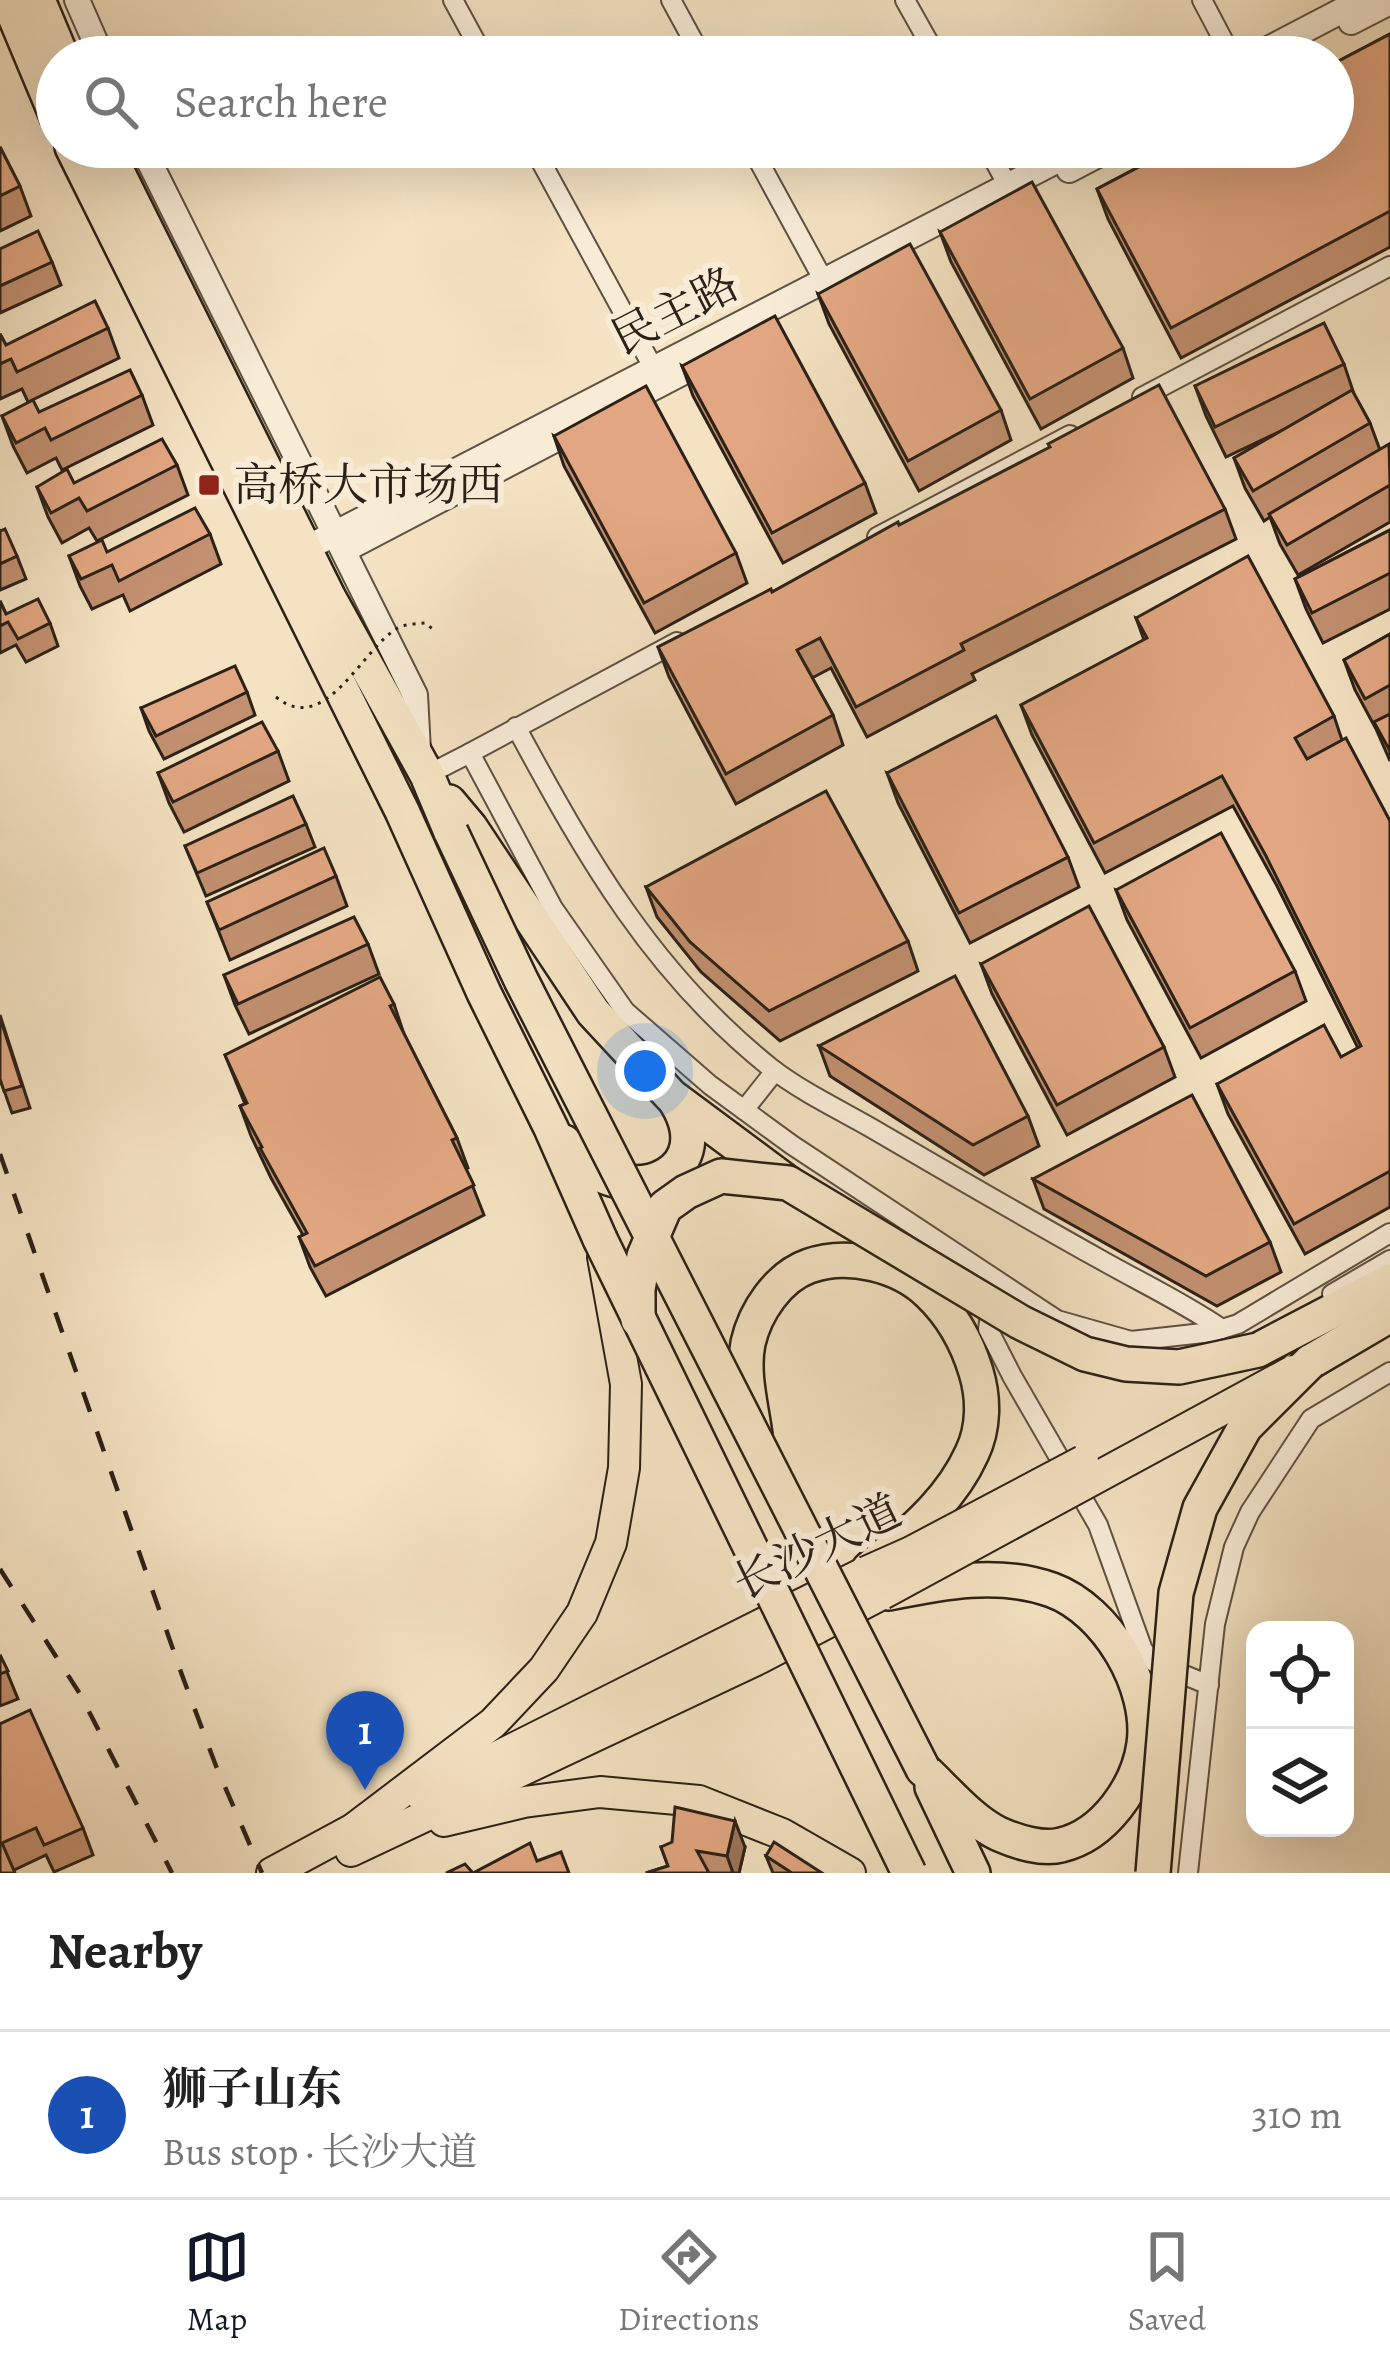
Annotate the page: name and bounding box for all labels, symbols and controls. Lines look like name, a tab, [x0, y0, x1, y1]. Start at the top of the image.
search box	[36, 36, 1354, 168]
icon: search	[78, 69, 144, 135]
text: Search here	[174, 71, 388, 133]
street label: 民主路	[601, 253, 749, 369]
place label: 高桥大市场西	[233, 454, 503, 516]
marker: 高桥大市场西	[196, 472, 222, 498]
your location	[615, 1041, 675, 1101]
street label: 长沙大道	[723, 1480, 911, 1614]
map controls	[1246, 1621, 1354, 1837]
button: locate	[1246, 1621, 1354, 1729]
pin: 1	[326, 1691, 404, 1790]
button: layers	[1246, 1729, 1354, 1837]
text: Nearby	[48, 1916, 202, 1986]
text: 狮子山东	[162, 2058, 342, 2120]
text: 1	[80, 2088, 94, 2141]
text: 310 m	[1251, 2088, 1342, 2141]
text: Bus stop · 长沙大道	[162, 2125, 478, 2178]
tab: Map	[184, 2224, 250, 2341]
tab: Directions	[618, 2224, 760, 2341]
tab: Saved	[1128, 2224, 1206, 2341]

